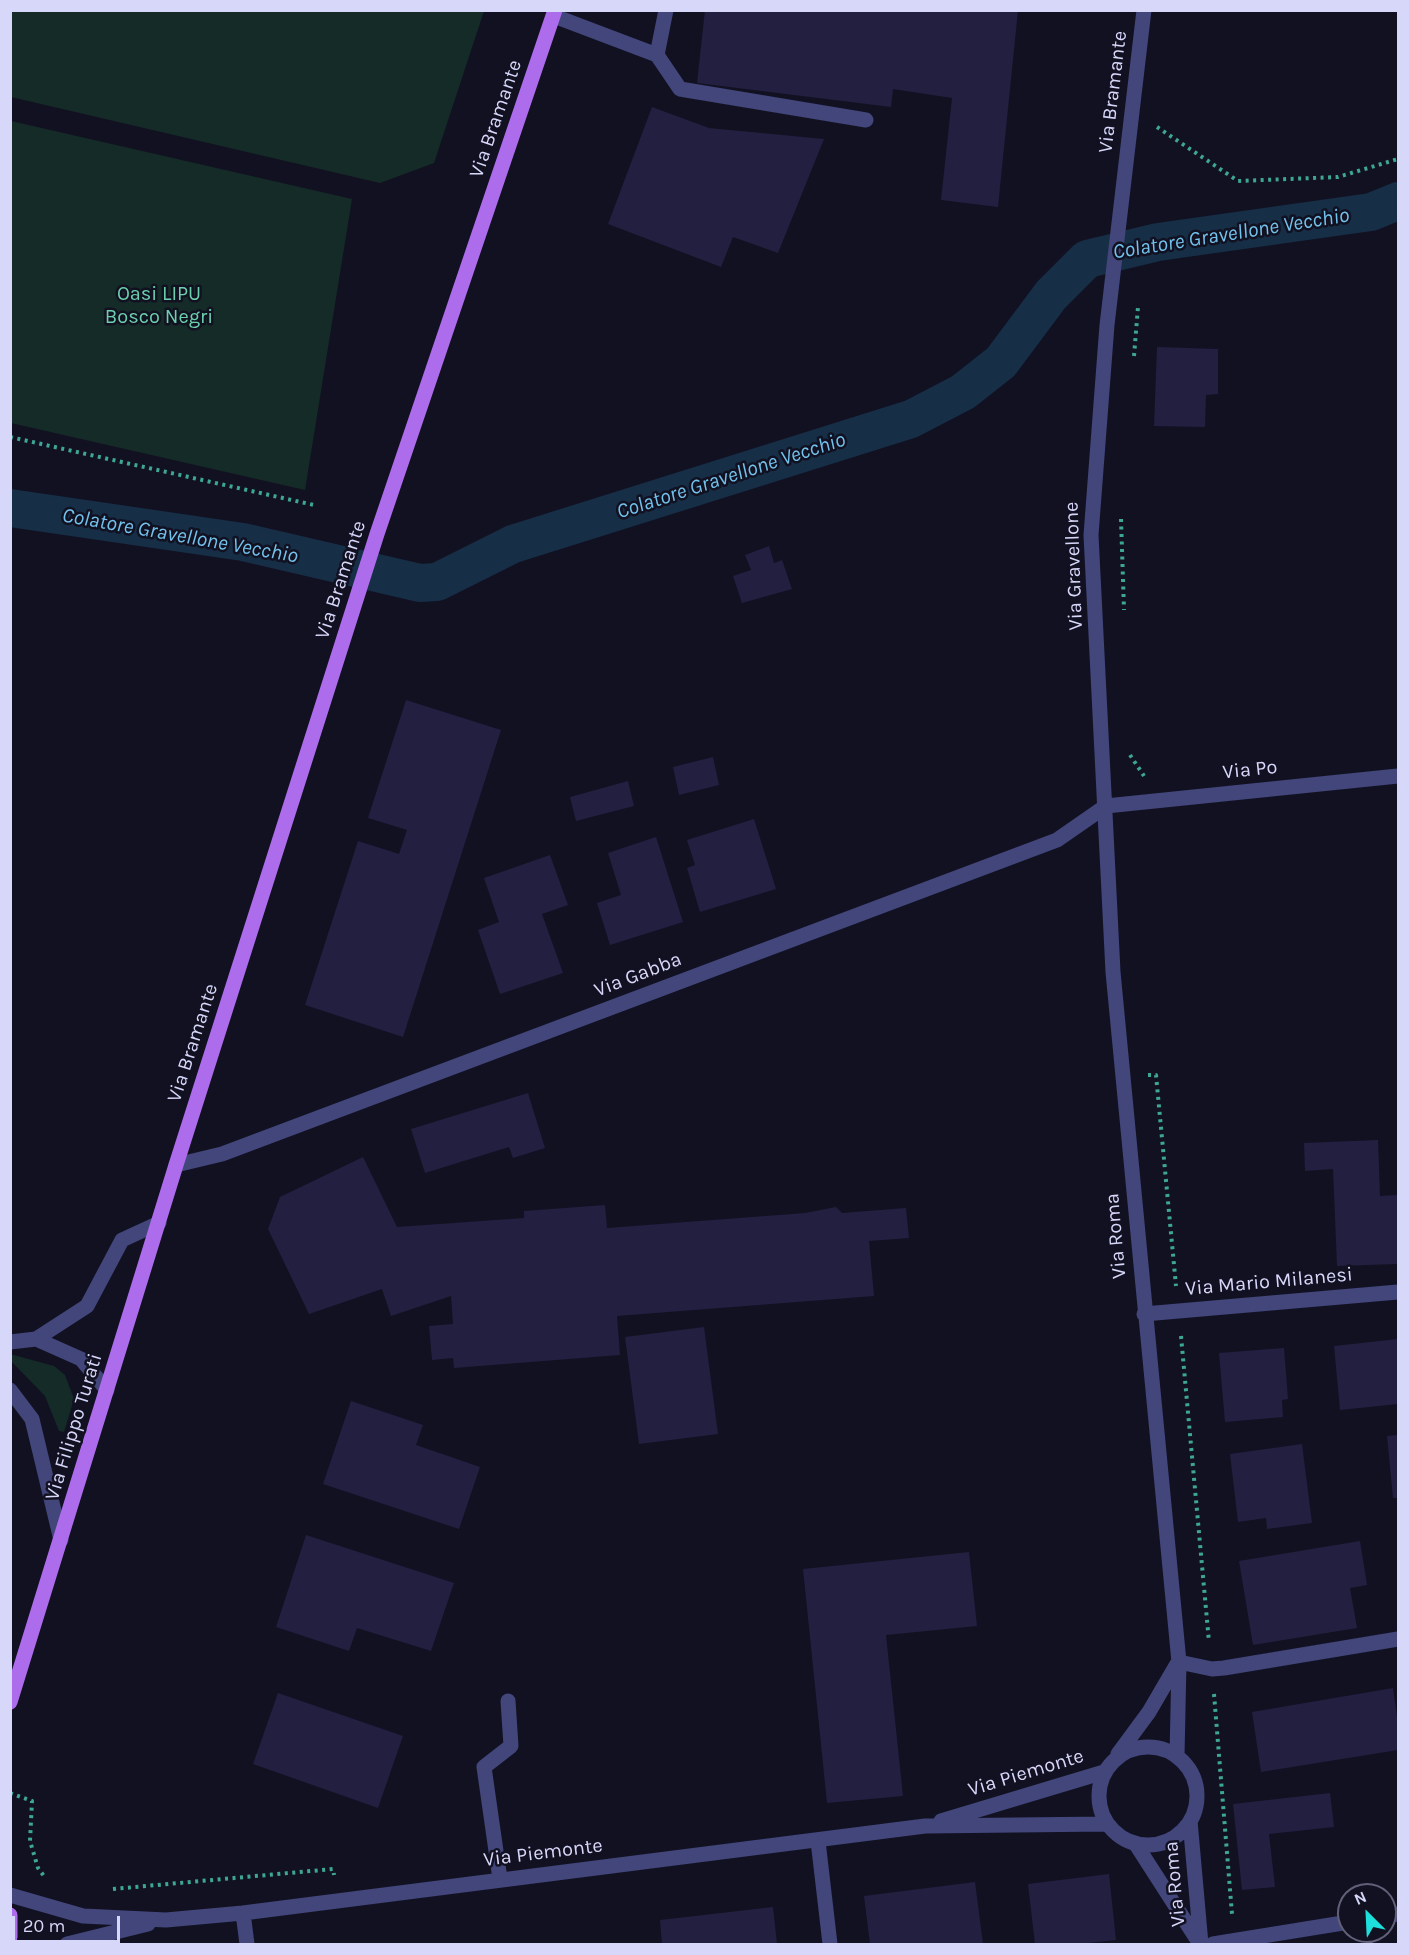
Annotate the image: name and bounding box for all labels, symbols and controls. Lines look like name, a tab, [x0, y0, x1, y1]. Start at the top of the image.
street label: Via Bramante	[1094, 29, 1132, 155]
street label: Via Bramante	[465, 57, 527, 181]
water label: Colatore Gravellone Vecchio	[1111, 203, 1351, 265]
park label: Oasi LIPU Bosco Negri	[105, 282, 213, 329]
water label: Colatore Gravellone Vecchio	[614, 427, 848, 525]
street label: Via Gravellone	[1060, 501, 1088, 631]
water label: Colatore Gravellone Vecchio	[60, 503, 300, 569]
street label: Via Bramante	[311, 518, 371, 642]
street label: Via Po	[1221, 755, 1279, 785]
street label: Via Gabba	[591, 947, 685, 1003]
street label: Via Bramante	[163, 981, 223, 1105]
street label: Via Roma	[1100, 1192, 1132, 1280]
street label: Via Mario Milanesi	[1184, 1263, 1354, 1301]
street label: Via Filippo Turati	[40, 1351, 108, 1503]
street label: Via Piemonte	[965, 1744, 1087, 1802]
street label: Via Piemonte	[482, 1834, 604, 1872]
street label: Via Roma	[1159, 1840, 1191, 1928]
north arrow	[1337, 1883, 1397, 1943]
text: N	[1351, 1887, 1369, 1909]
scale bar	[15, 1904, 123, 1942]
text: 20 m	[23, 1915, 65, 1937]

